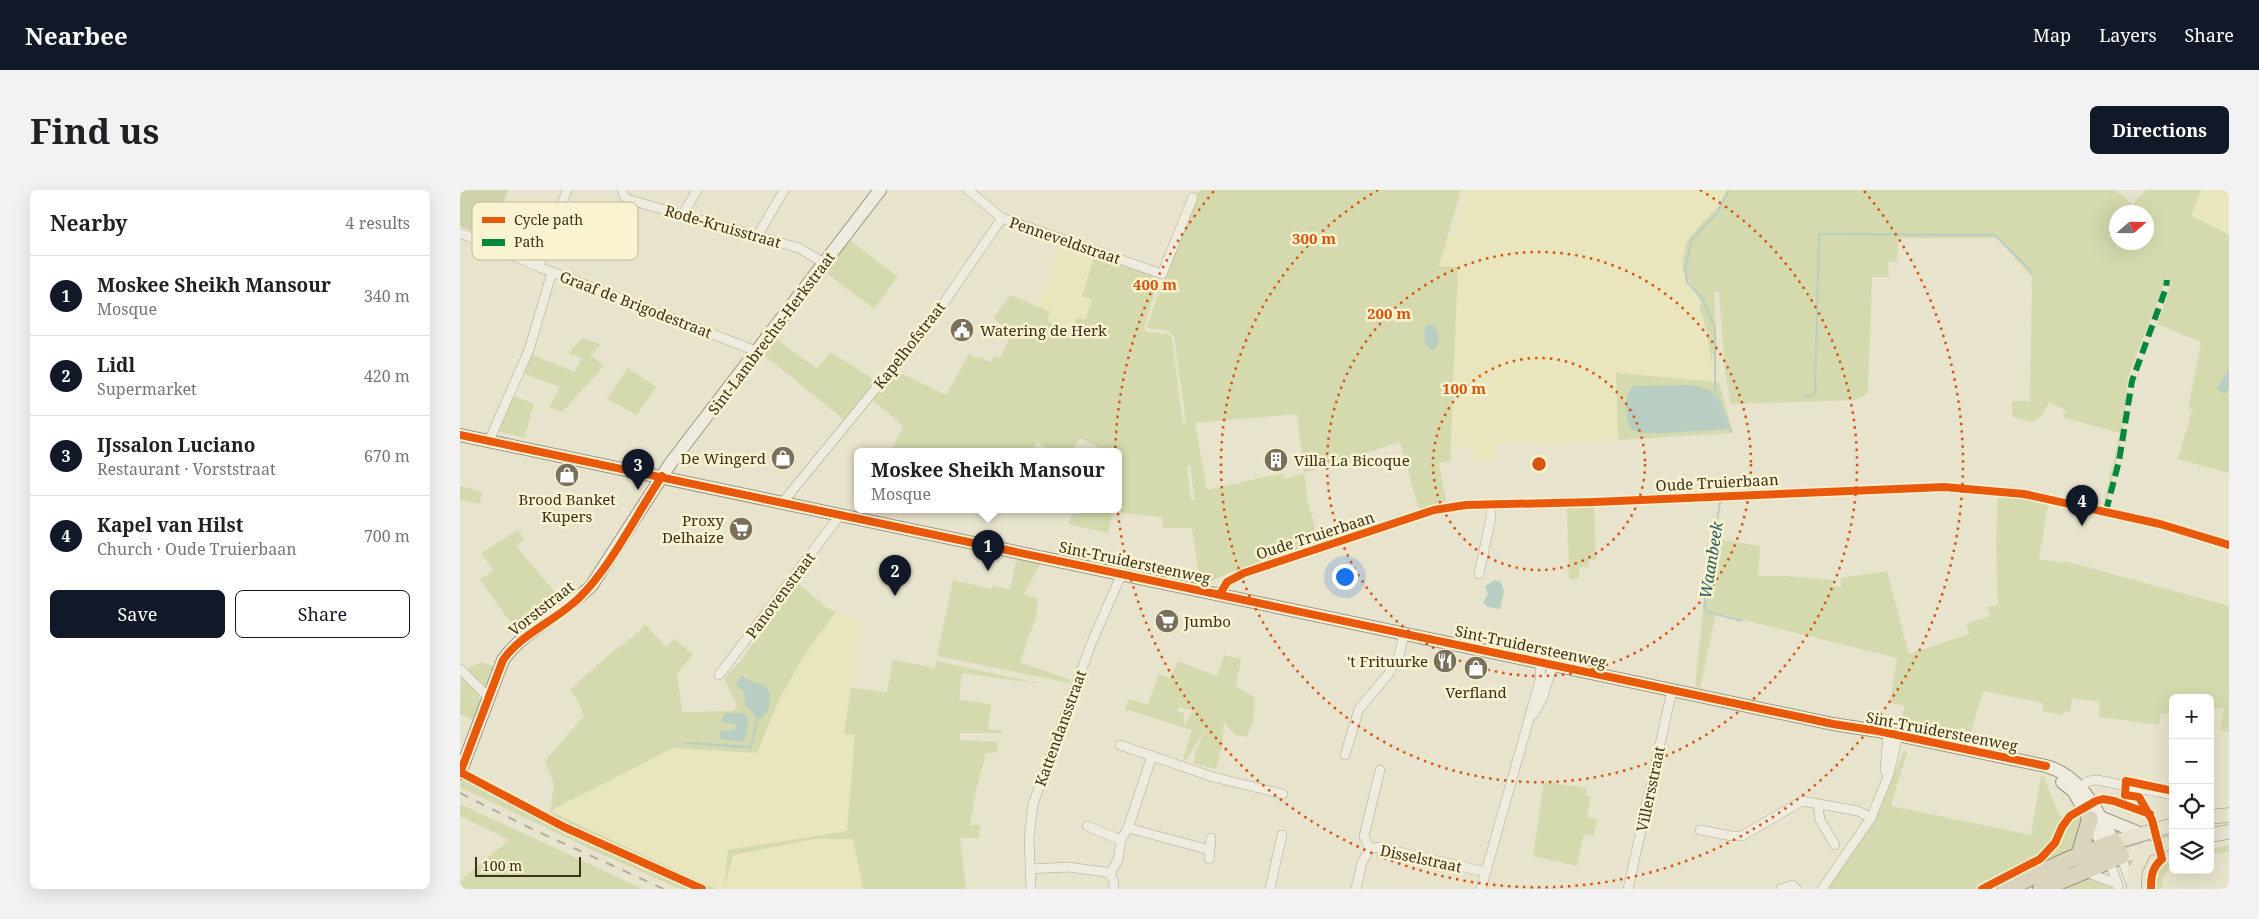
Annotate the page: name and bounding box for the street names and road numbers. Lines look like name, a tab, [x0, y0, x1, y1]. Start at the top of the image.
street label: Rode-Kruisstraat	[663, 200, 783, 252]
street label: Penneveldstraat	[1007, 212, 1123, 268]
street label: Sint-Lambrechts-Herkstraat	[703, 247, 839, 419]
street label: Graaf de Brigodestraat	[557, 266, 715, 342]
street label: Kapelhofstraat	[869, 297, 949, 393]
street label: Oude Truierbaan	[1655, 469, 1779, 495]
street label: Oude Truierbaan	[1253, 506, 1377, 564]
street label: Sint-Truidersteenweg	[1057, 536, 1213, 588]
street label: Panovenstraat	[741, 548, 819, 642]
street label: Vorststraat	[504, 576, 578, 640]
street label: Sint-Truidersteenweg	[1453, 620, 1609, 672]
street label: Kattendansstraat	[1030, 667, 1090, 789]
street label: Sint-Truidersteenweg	[1864, 706, 2020, 756]
street label: Villersstraat	[1631, 744, 1669, 834]
street label: Disselstraat	[1378, 840, 1464, 876]

